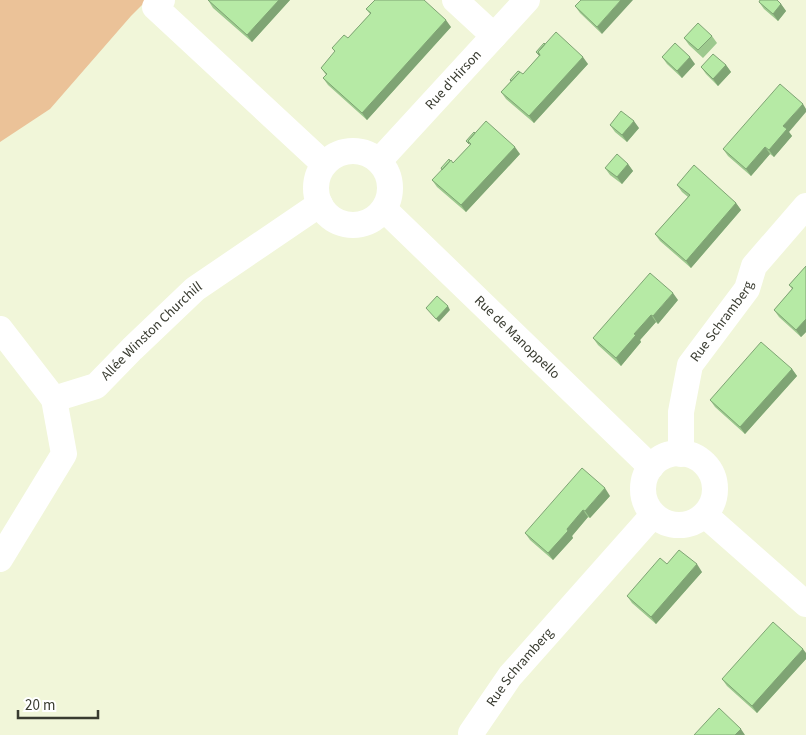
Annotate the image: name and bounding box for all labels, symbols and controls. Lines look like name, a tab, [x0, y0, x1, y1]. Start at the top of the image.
street label: Rue d'Hirson	[421, 46, 486, 114]
street label: Allée Winston Churchill	[96, 277, 207, 385]
street label: Rue Schramberg	[686, 279, 759, 366]
street label: Rue de Manoppello	[470, 291, 565, 384]
street label: Rue Schramberg	[482, 624, 558, 711]
scale bar	[18, 688, 98, 720]
text: 20 m	[25, 695, 55, 716]

